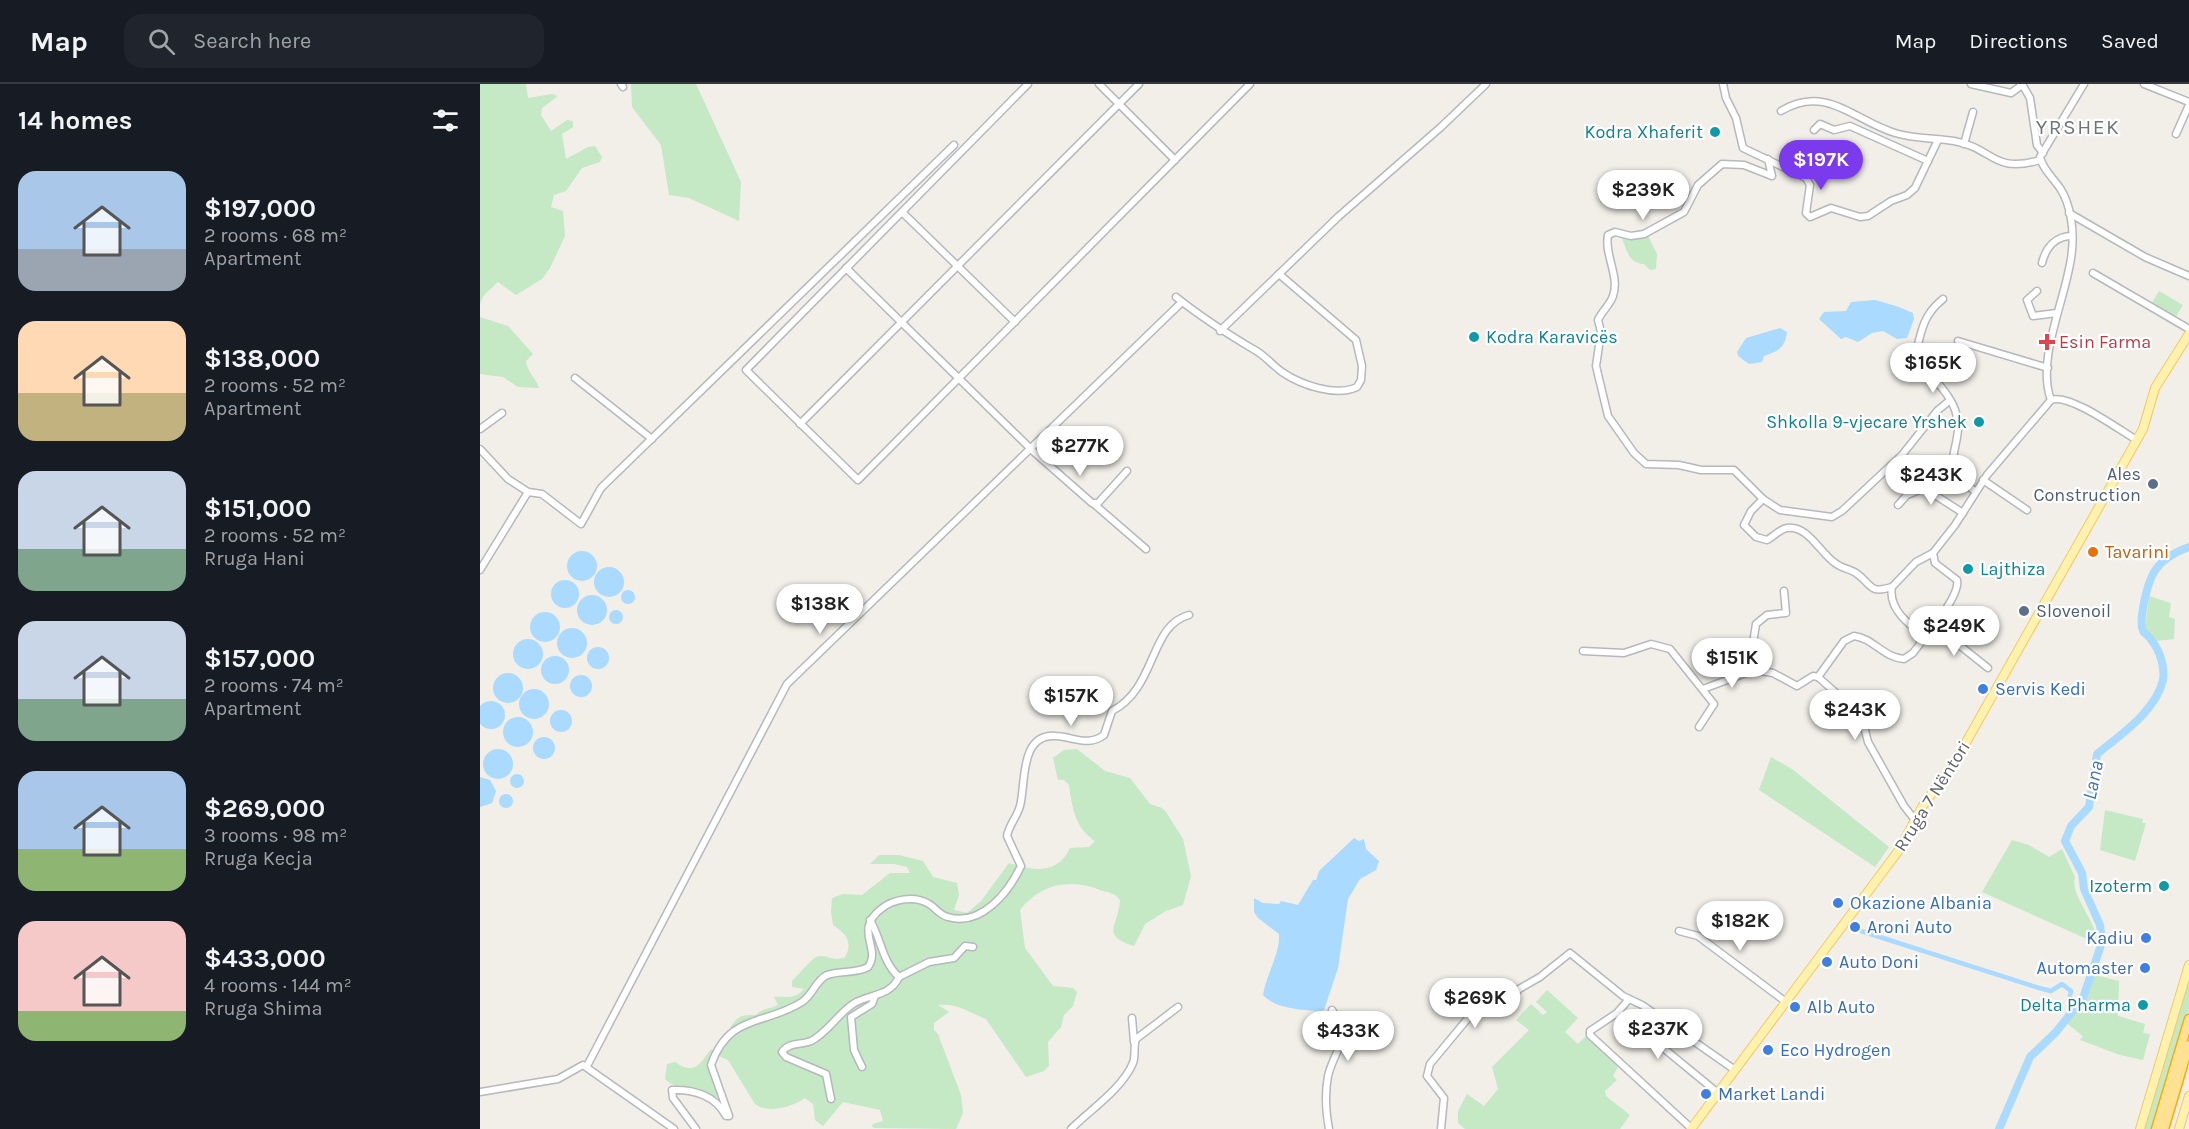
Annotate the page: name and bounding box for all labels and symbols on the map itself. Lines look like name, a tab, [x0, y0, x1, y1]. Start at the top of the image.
district label: YRSHEK	[2036, 115, 2120, 139]
place label: Kodra Xhaferit	[1585, 121, 1703, 143]
marker: Kodra Xhaferit	[1708, 125, 1722, 139]
pin: $197K	[1779, 140, 1863, 191]
pin: $239K	[1601, 170, 1685, 221]
place label: Kodra Karavicës	[1486, 326, 1618, 348]
marker: Kodra Karavicës	[1467, 330, 1481, 344]
place label: Esin Farma	[2059, 331, 2151, 353]
marker: Esin Farma	[2040, 335, 2054, 349]
pin: $165K	[1891, 343, 1975, 394]
place label: Shkolla 9-vjecare Yrshek	[1766, 411, 1967, 433]
marker: Shkolla 9-vjecare Yrshek	[1972, 415, 1986, 429]
pin: $277K	[1038, 426, 1122, 477]
pin: $243K	[1889, 455, 1973, 506]
place label: Ales Construction	[2034, 463, 2141, 506]
marker: Ales Construction	[2146, 477, 2160, 491]
place label: Tavarini	[2105, 541, 2169, 563]
marker: Tavarini	[2086, 545, 2100, 559]
place label: Lajthiza	[1980, 558, 2045, 580]
marker: Lajthiza	[1961, 562, 1975, 576]
pin: $138K	[778, 584, 862, 635]
place label: Slovenoil	[2036, 600, 2111, 622]
marker: Slovenoil	[2017, 604, 2031, 618]
pin: $249K	[1912, 606, 1996, 657]
pin: $151K	[1690, 638, 1774, 689]
pin: $157K	[1029, 676, 1113, 727]
place label: Servis Kedi	[1995, 678, 2086, 700]
marker: Servis Kedi	[1976, 682, 1990, 696]
pin: $243K	[1813, 690, 1897, 741]
street label: Rruga 7 Nëntori	[1889, 737, 1975, 855]
water label: Lana	[2078, 758, 2108, 802]
place label: Izoterm	[2089, 875, 2152, 897]
marker: Izoterm	[2157, 879, 2171, 893]
place label: Okazione Albania	[1850, 892, 1992, 914]
marker: Okazione Albania	[1831, 896, 1845, 910]
pin: $182K	[1698, 901, 1782, 952]
place label: Aroni Auto	[1867, 916, 1952, 938]
marker: Aroni Auto	[1848, 920, 1862, 934]
place label: Kadiu	[2086, 927, 2134, 949]
marker: Kadiu	[2139, 931, 2153, 945]
place label: Auto Doni	[1839, 951, 1919, 973]
marker: Auto Doni	[1820, 955, 1834, 969]
place label: Automaster	[2036, 957, 2133, 979]
marker: Automaster	[2138, 961, 2152, 975]
pin: $269K	[1433, 978, 1517, 1029]
place label: Delta Pharma	[2020, 994, 2131, 1016]
place label: Alb Auto	[1807, 996, 1875, 1018]
marker: Delta Pharma	[2136, 998, 2150, 1012]
marker: Alb Auto	[1788, 1000, 1802, 1014]
pin: $237K	[1616, 1009, 1700, 1060]
pin: $433K	[1306, 1011, 1390, 1062]
place label: Eco Hydrogen	[1780, 1039, 1891, 1061]
marker: Eco Hydrogen	[1761, 1043, 1775, 1057]
place label: Market Landi	[1718, 1083, 1825, 1105]
marker: Market Landi	[1699, 1087, 1713, 1101]

